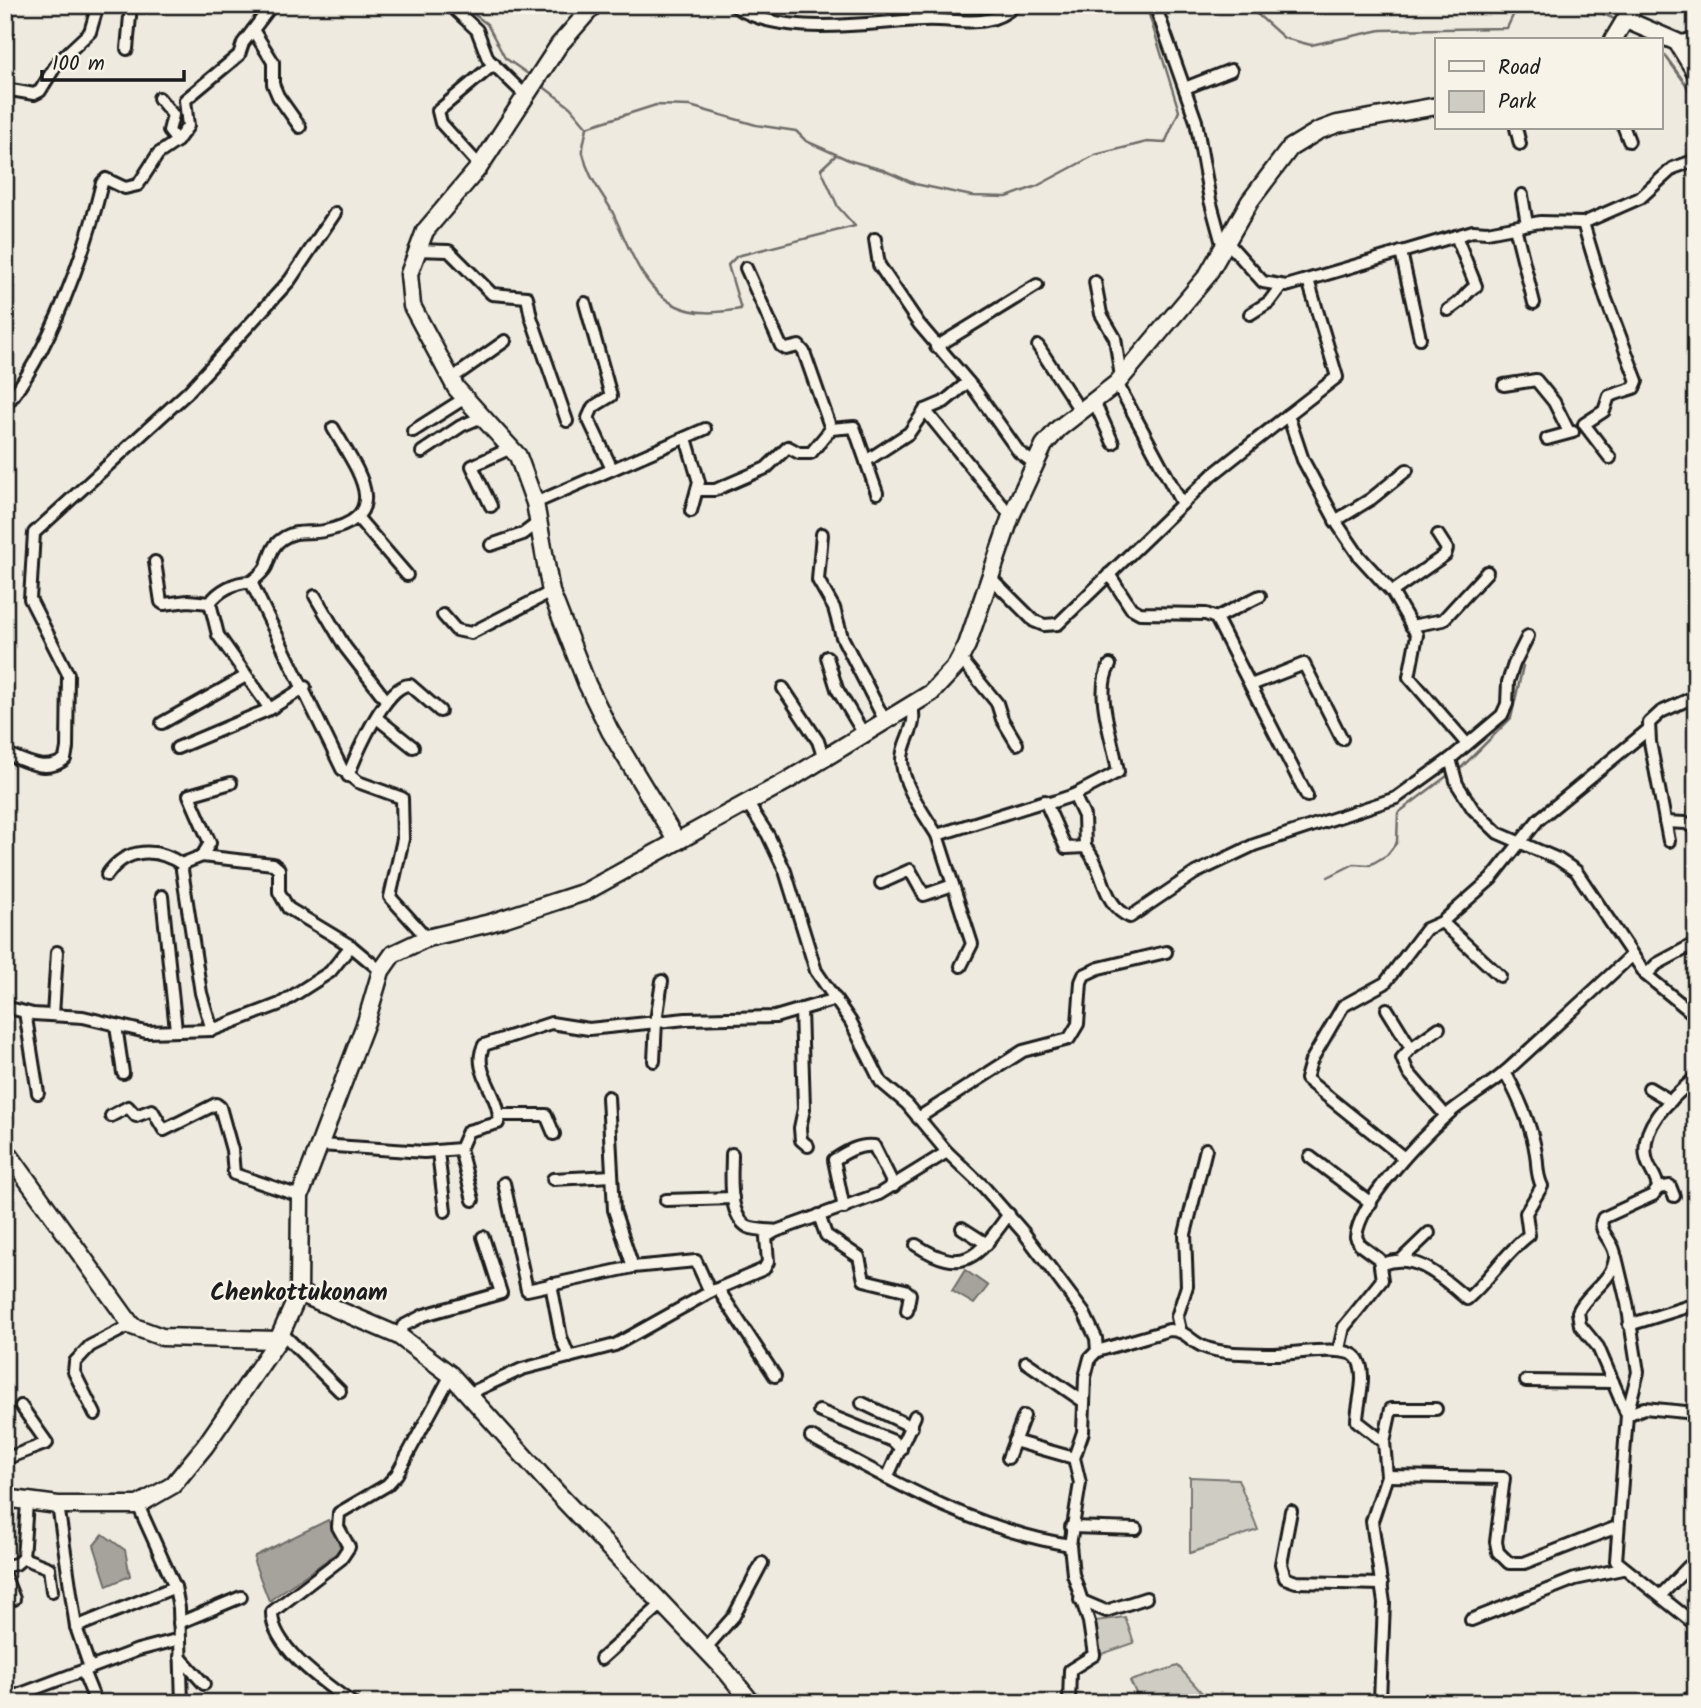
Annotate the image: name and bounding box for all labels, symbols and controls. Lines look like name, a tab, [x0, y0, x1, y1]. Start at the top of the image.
scale bar	[42, 38, 184, 82]
legend	[1435, 38, 1662, 130]
text: 100 m	[52, 48, 105, 81]
text: Road	[1498, 52, 1541, 85]
text: Park	[1498, 86, 1536, 119]
district label: Chenkottukonam	[210, 1274, 388, 1313]

